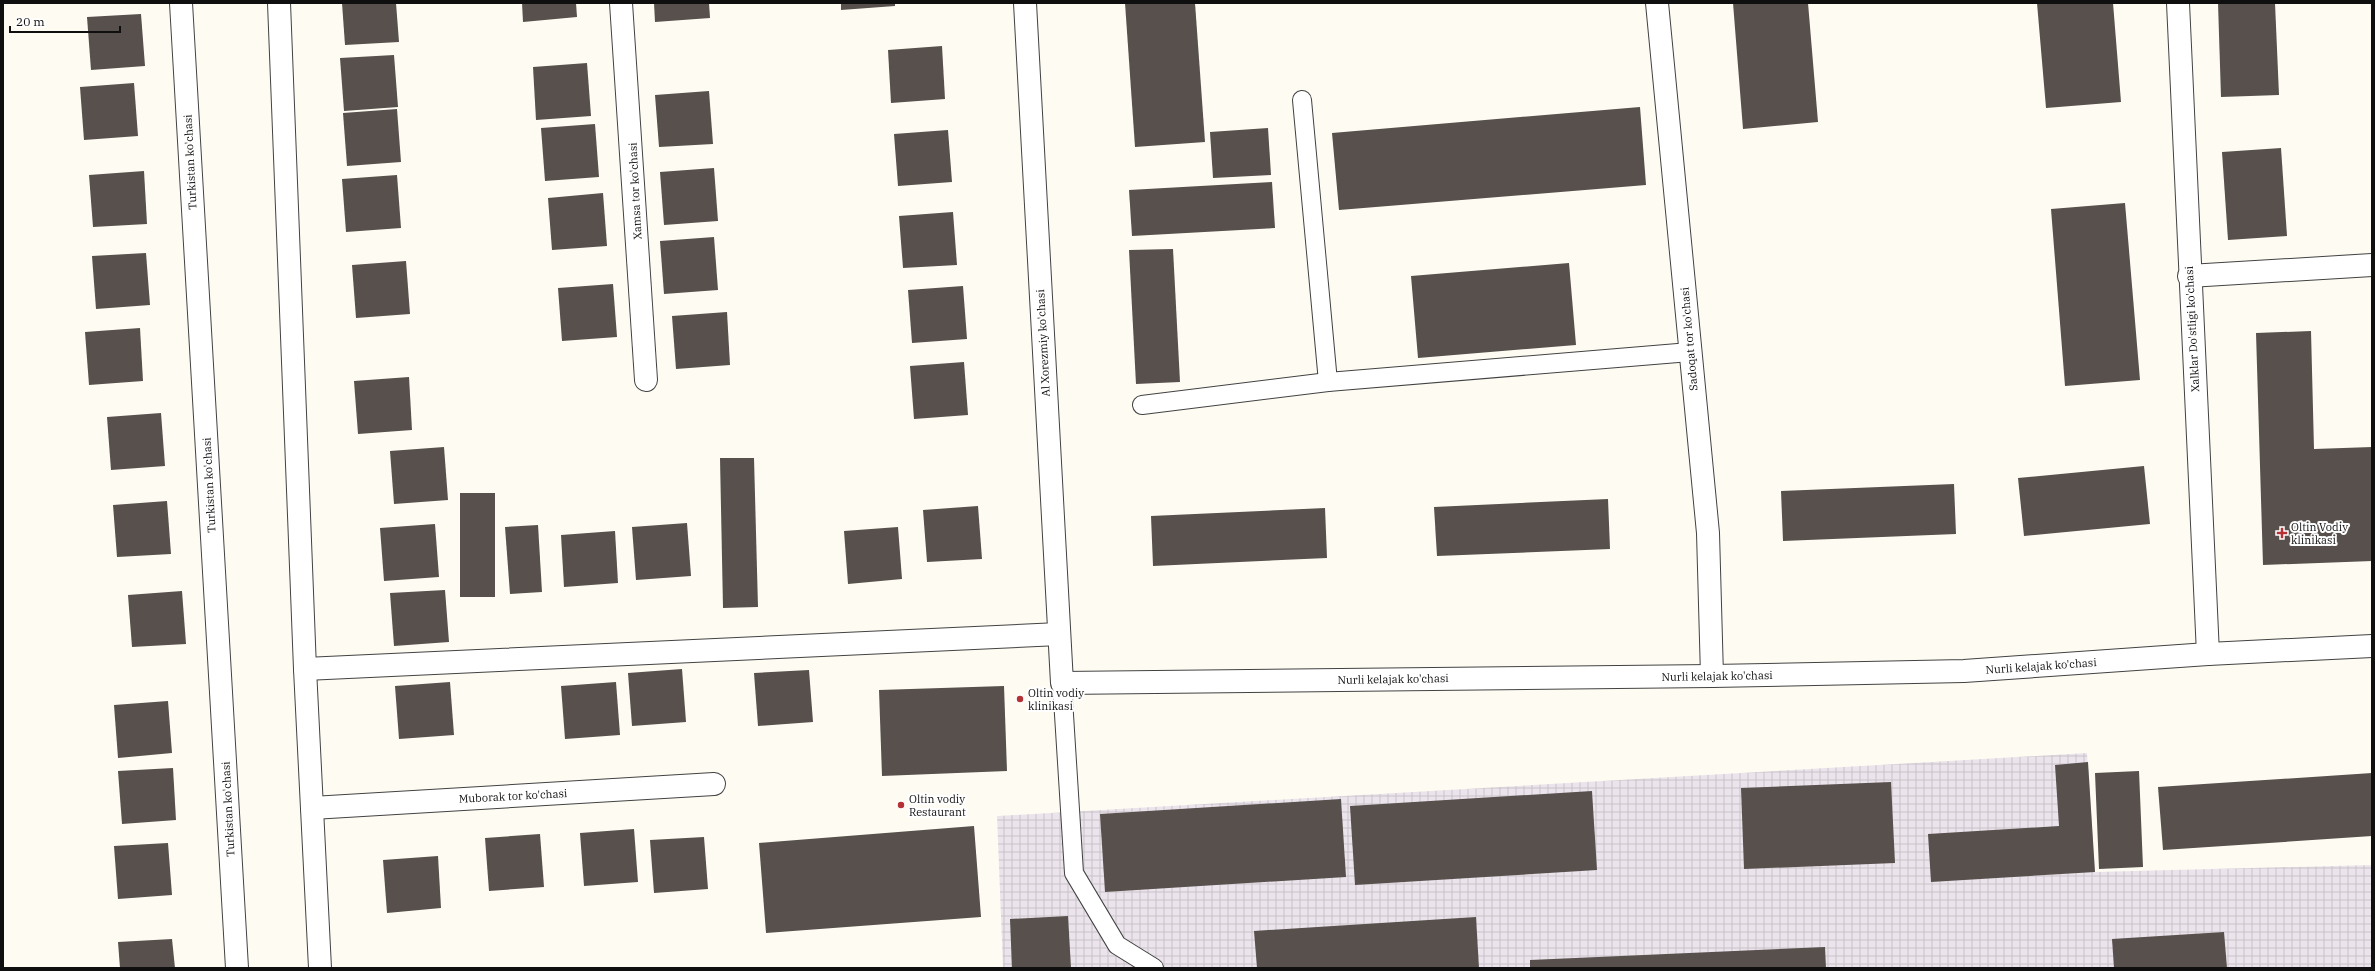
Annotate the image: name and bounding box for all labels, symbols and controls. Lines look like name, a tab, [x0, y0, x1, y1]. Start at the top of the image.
scale bar	[10, 8, 120, 34]
text: 20 m	[16, 14, 45, 29]
street label: Turkistan ko'chasi	[180, 114, 199, 210]
street label: Xamsa tor ko'chasi	[625, 142, 645, 240]
street label: Xalklar Do'stligi ko'chasi	[2182, 265, 2202, 392]
street label: Sadoqat tor ko'chasi	[1677, 286, 1701, 391]
street label: Al Xorezmiy ko'chasi	[1033, 288, 1053, 397]
street label: Turkistan ko'chasi	[199, 437, 218, 533]
place label: Oltin Vodiy klinikasi	[2291, 520, 2348, 547]
marker: Oltin Vodiy klinikasi	[2276, 527, 2288, 539]
street label: Nurli kelajak ko'chasi	[1985, 655, 2098, 677]
street label: Nurli kelajak ko'chasi	[1661, 668, 1773, 684]
street label: Nurli kelajak ko'chasi	[1337, 671, 1449, 687]
place label: Oltin vodiy klinikasi	[1028, 686, 1084, 713]
marker: Oltin vodiy klinikasi	[1015, 694, 1025, 704]
street label: Turkistan ko'chasi	[218, 761, 237, 857]
street label: Muborak tor ko'chasi	[458, 786, 568, 806]
place label: Oltin vodiy Restaurant	[909, 792, 966, 819]
marker: Oltin vodiy Restaurant	[896, 800, 906, 810]

